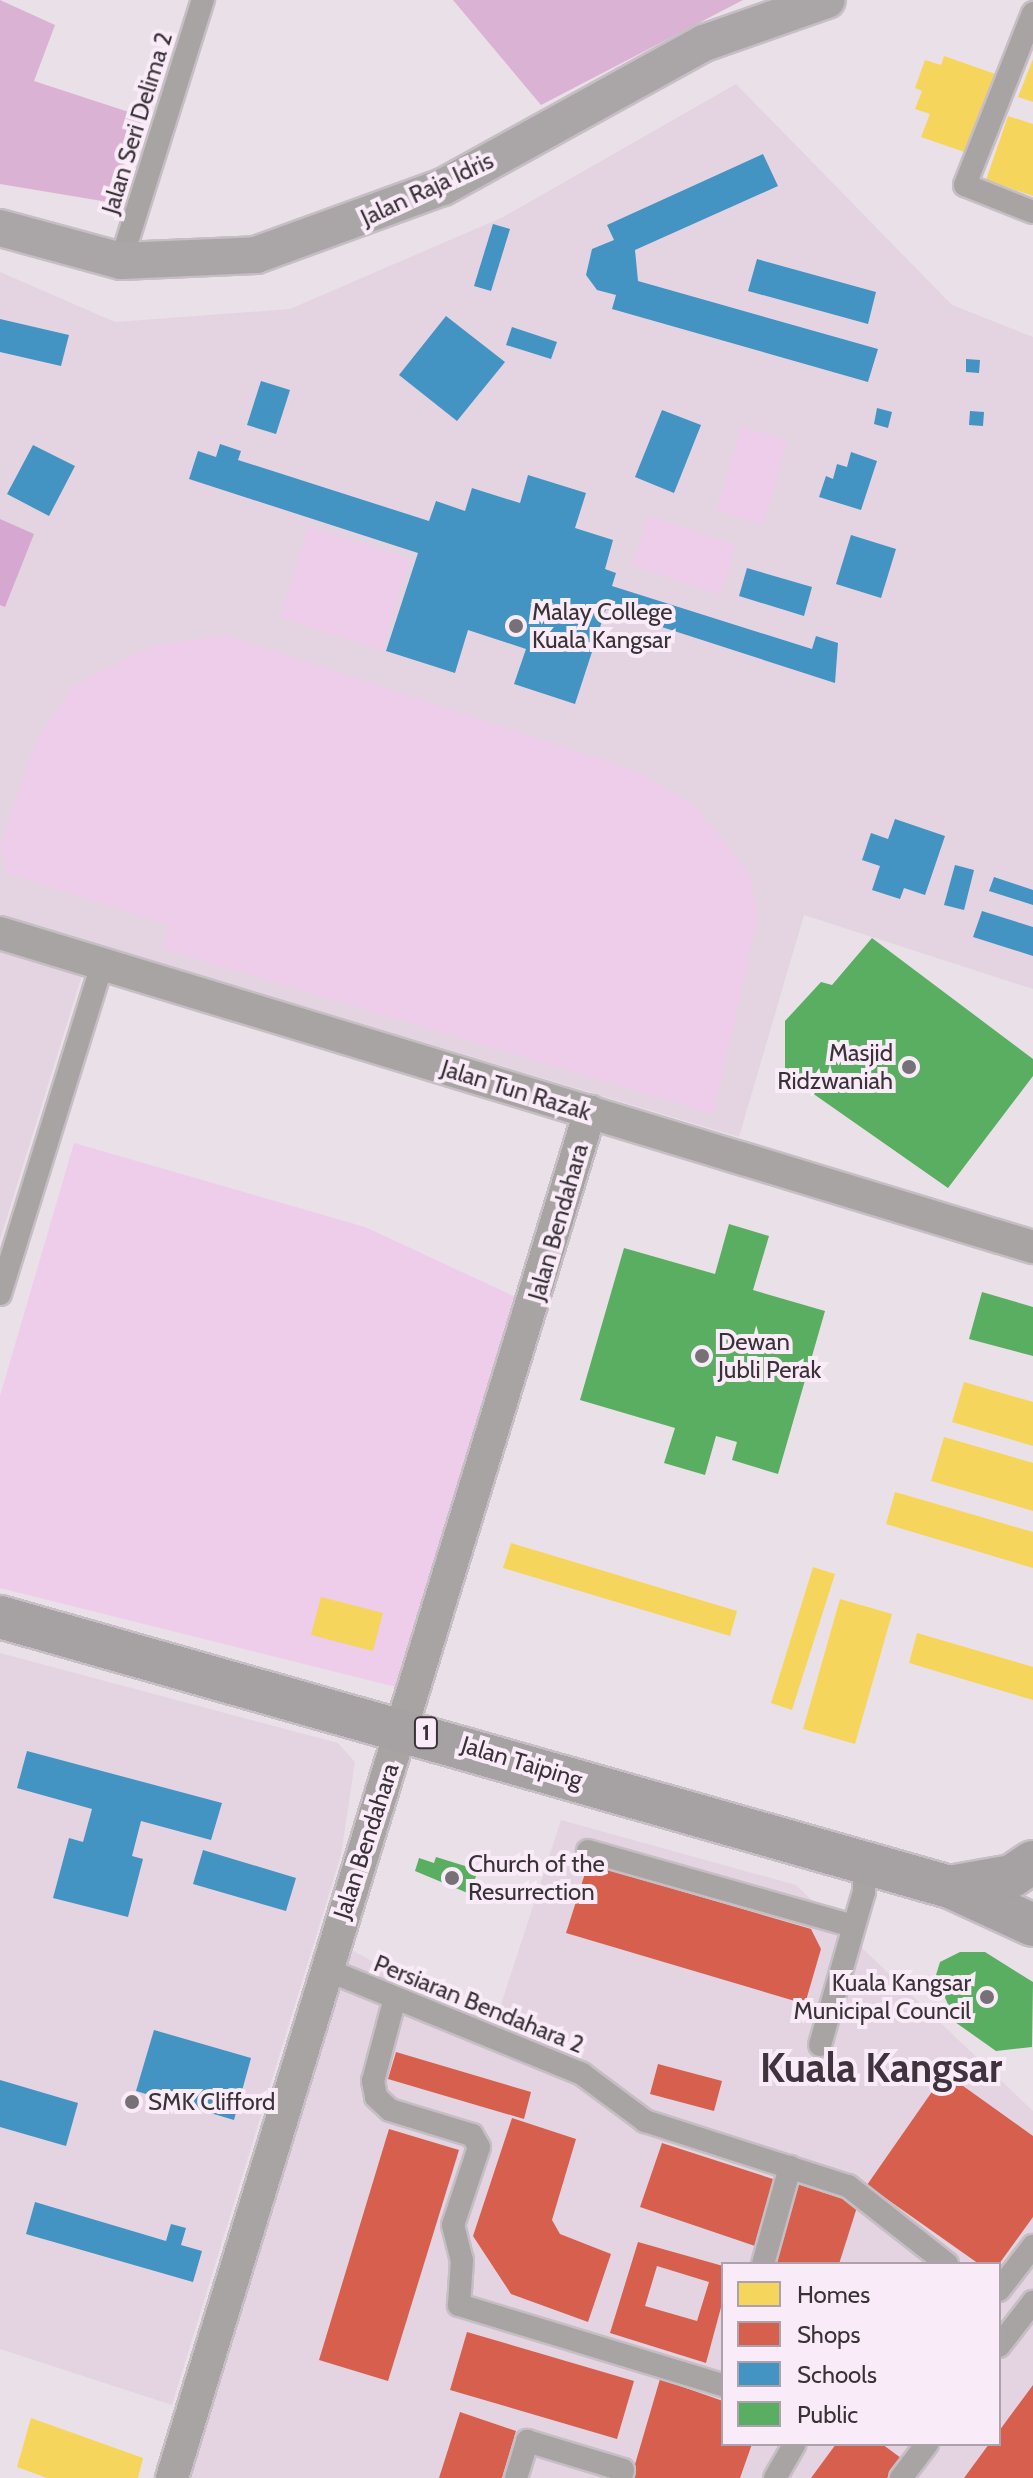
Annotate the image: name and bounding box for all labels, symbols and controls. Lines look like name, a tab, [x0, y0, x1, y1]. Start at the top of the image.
street label: Jalan Seri Delima 2	[96, 29, 178, 217]
street label: Jalan Raja Idris	[356, 146, 498, 232]
place label: Malay College Kuala Kangsar	[532, 598, 672, 654]
marker: Malay College Kuala Kangsar	[507, 617, 525, 635]
place label: Masjid Ridzwaniah	[777, 1039, 893, 1095]
street label: Jalan Tun Razak	[438, 1054, 594, 1126]
marker: Masjid Ridzwaniah	[900, 1058, 918, 1076]
street label: Jalan Bendahara	[522, 1140, 594, 1304]
place label: Dewan Jubli Perak	[718, 1328, 821, 1384]
marker: Dewan Jubli Perak	[693, 1347, 711, 1365]
road number: 1	[412, 1715, 440, 1751]
street label: Jalan Taiping	[458, 1730, 586, 1794]
street label: Jalan Bendahara	[327, 1760, 405, 1922]
place label: Church of the Resurrection	[468, 1850, 605, 1906]
marker: Church of the Resurrection	[443, 1869, 461, 1887]
street label: Persiaran Bendahara 2	[370, 1949, 588, 2059]
place label: Kuala Kangsar Municipal Council	[793, 1969, 971, 2025]
marker: Kuala Kangsar Municipal Council	[978, 1988, 996, 2006]
district label: Kuala Kangsar	[760, 2044, 1002, 2092]
place label: SMK Clifford	[148, 2088, 275, 2116]
marker: SMK Clifford	[123, 2093, 141, 2111]
legend	[721, 2262, 1001, 2446]
text: Homes	[797, 2280, 870, 2309]
text: Shops	[797, 2320, 860, 2349]
text: Schools	[797, 2360, 877, 2389]
text: Public	[797, 2400, 858, 2429]

